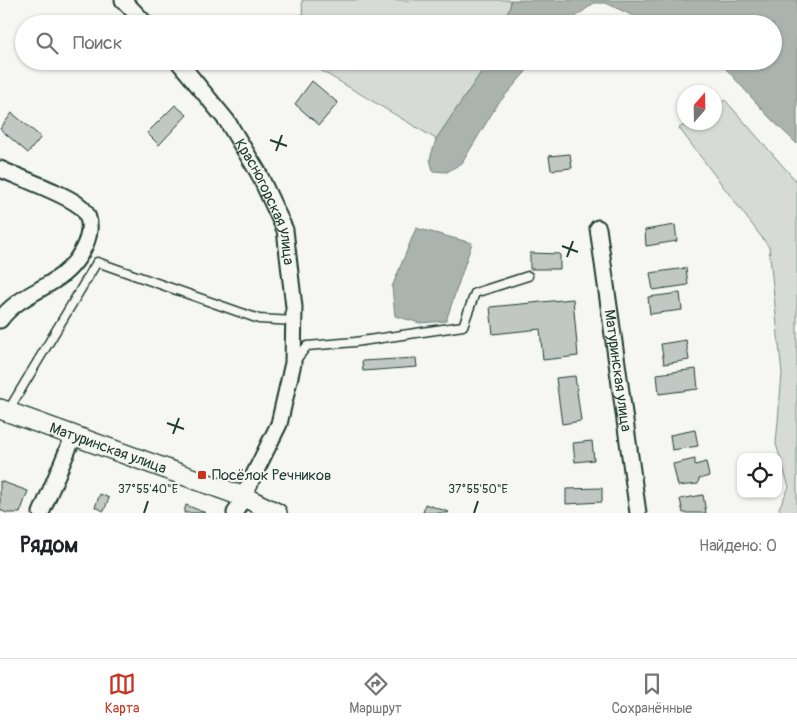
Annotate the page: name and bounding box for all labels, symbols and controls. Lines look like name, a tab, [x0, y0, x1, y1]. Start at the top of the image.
search box	[15, 15, 782, 70]
icon: search	[33, 29, 61, 57]
text: Поиск	[73, 31, 123, 55]
north arrow	[677, 85, 722, 130]
street label: Красногорская улица	[231, 135, 299, 266]
street label: Матуринская улица	[600, 308, 636, 433]
street label: Матуринская улица	[47, 418, 169, 478]
map controls	[737, 453, 782, 498]
button: locate	[737, 453, 782, 498]
place label: Посёлок Речников	[212, 466, 331, 485]
marker: Посёлок Речников	[196, 469, 208, 481]
text: 37°55'40"E	[118, 482, 178, 497]
text: 37°55'50"E	[448, 482, 508, 497]
text: Рядом	[20, 532, 78, 559]
text: Найдено: 0	[699, 536, 777, 556]
tab: Карта	[105, 670, 140, 717]
tab: Маршрут	[349, 670, 402, 717]
tab: Сохранённые	[611, 670, 692, 717]

